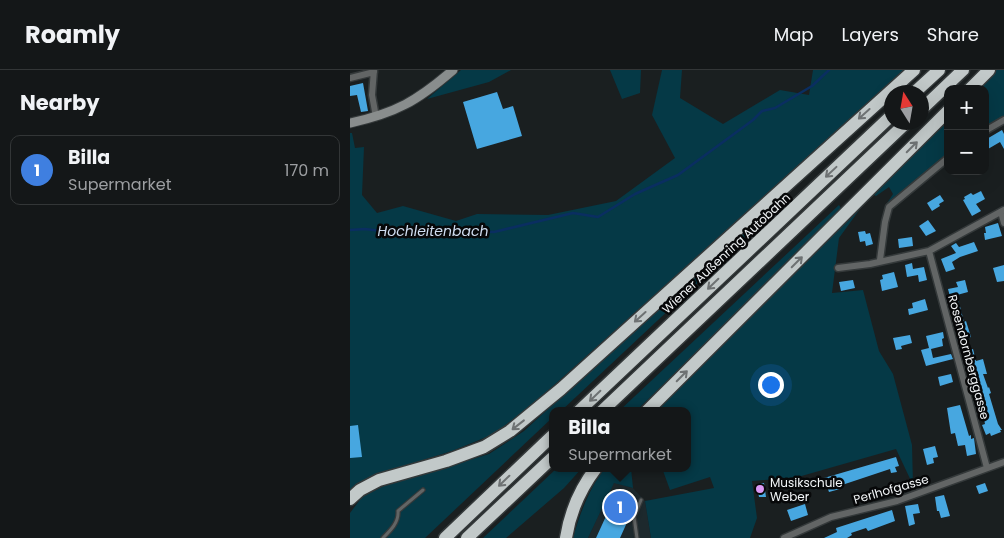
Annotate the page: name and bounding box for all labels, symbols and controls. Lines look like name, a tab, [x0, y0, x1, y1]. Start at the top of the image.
text: Roamly	[25, 18, 120, 51]
text: Map	[774, 22, 814, 47]
text: Layers	[842, 22, 899, 47]
text: Share	[927, 22, 979, 47]
north arrow	[884, 85, 929, 130]
map controls	[944, 85, 989, 175]
button: +	[944, 85, 989, 130]
text: Nearby	[20, 88, 100, 117]
one-way arrow	[858, 108, 871, 120]
button: −	[944, 130, 989, 175]
one-way arrow	[906, 141, 918, 153]
text: Billa	[68, 144, 110, 171]
text: 1	[34, 159, 40, 182]
text: 170 m	[284, 159, 329, 182]
one-way arrow	[824, 166, 837, 178]
text: Supermarket	[68, 173, 172, 196]
street label: Wiener Außenring Autobahn	[658, 189, 794, 317]
water label: Hochleitenbach	[378, 221, 488, 241]
one-way arrow	[791, 255, 803, 268]
one-way arrow	[706, 278, 719, 290]
street label: Rosendornberggasse	[944, 293, 994, 421]
one-way arrow	[634, 311, 646, 323]
one-way arrow	[676, 370, 688, 383]
your location	[758, 372, 784, 398]
one-way arrow	[588, 390, 601, 402]
popup	[549, 407, 691, 472]
text: Billa	[568, 414, 610, 441]
one-way arrow	[512, 419, 525, 430]
text: Supermarket	[568, 443, 672, 466]
street label: Perlhofgasse	[851, 470, 931, 508]
place label: Musikschule Weber	[770, 474, 843, 505]
one-way arrow	[499, 475, 511, 487]
marker: Musikschule Weber	[754, 483, 766, 495]
pin: 1	[604, 488, 636, 526]

